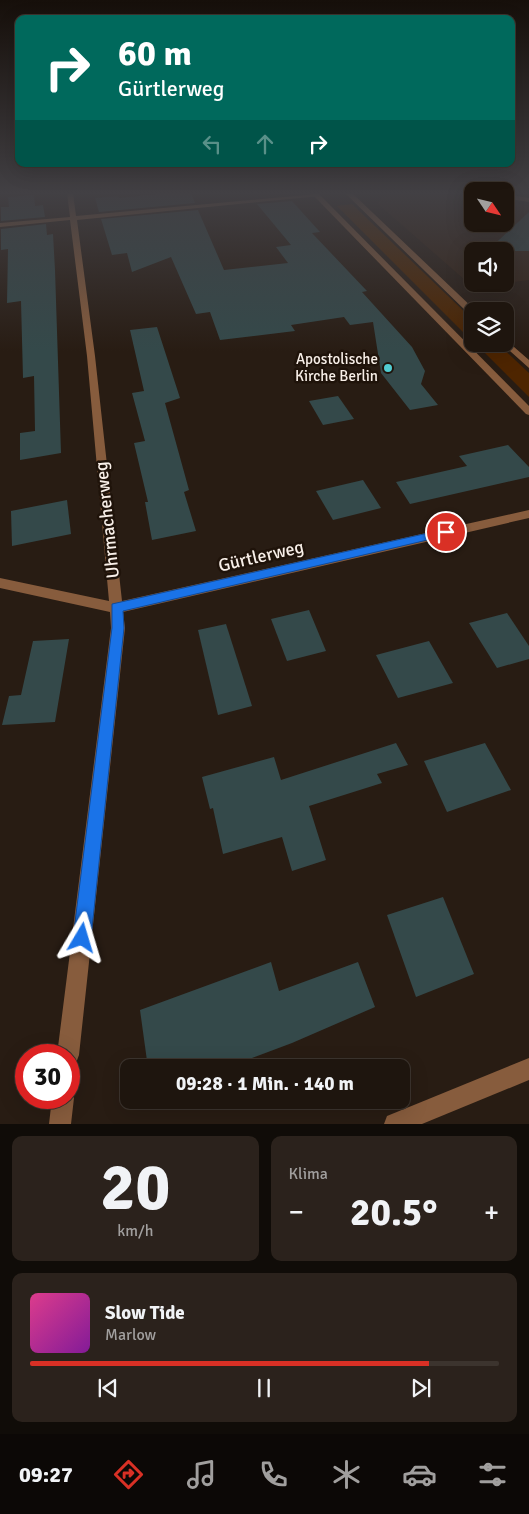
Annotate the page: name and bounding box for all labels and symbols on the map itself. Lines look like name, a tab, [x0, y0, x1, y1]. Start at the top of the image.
north arrow	[464, 182, 514, 232]
place label: Apostolische Kirche Berlin	[295, 350, 378, 385]
marker: Apostolische Kirche Berlin	[382, 362, 394, 374]
street label: Uhrmacherweg	[90, 460, 124, 580]
pin	[425, 511, 467, 553]
street label: Gürtlerweg	[216, 535, 306, 577]
position arrow	[55, 911, 107, 963]
speed limit sign: 30	[15, 1044, 80, 1109]

